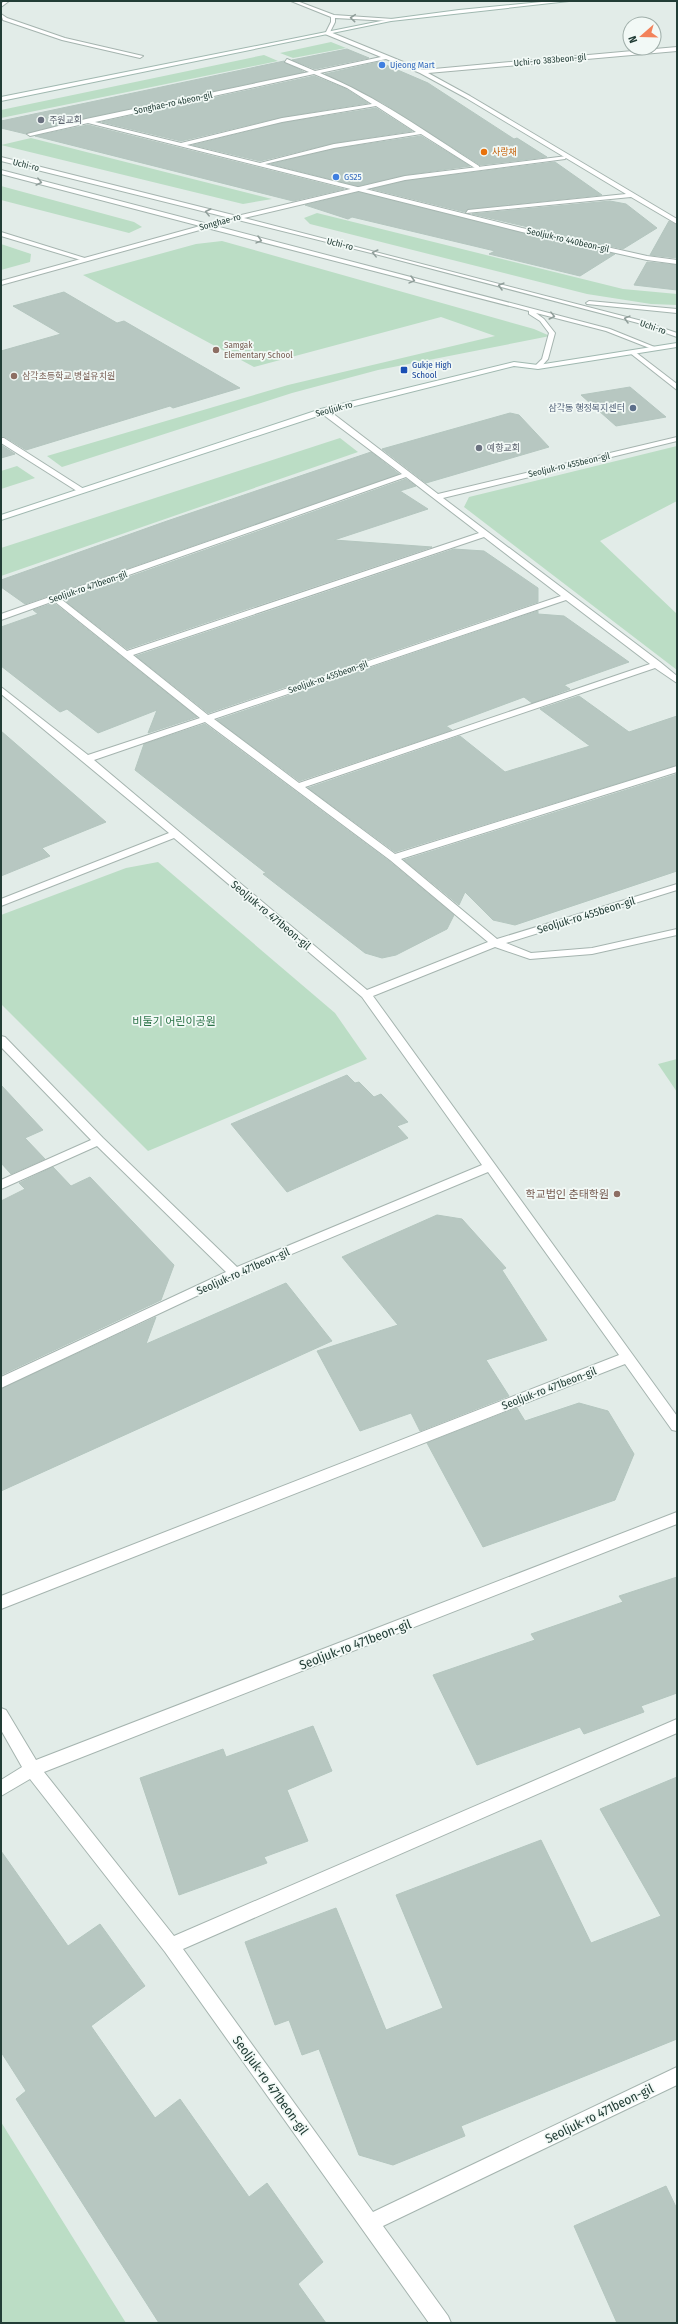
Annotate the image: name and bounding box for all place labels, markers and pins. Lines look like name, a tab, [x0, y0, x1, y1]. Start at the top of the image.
marker: Ujeong Mart	[377, 60, 387, 70]
place label: Ujeong Mart	[390, 60, 435, 70]
marker: 주원교회	[36, 115, 46, 125]
place label: 주원교회	[49, 115, 82, 125]
marker: 사랑채	[479, 147, 489, 157]
place label: 사랑채	[492, 147, 517, 157]
marker: GS25	[331, 172, 341, 182]
place label: GS25	[344, 172, 362, 182]
place label: Samgak Elementary School	[224, 340, 293, 360]
marker: Samgak Elementary School	[211, 345, 221, 355]
place label: Gukje High School	[412, 360, 452, 380]
marker: Gukje High School	[399, 365, 409, 375]
place label: 삼각초등학교 병설유치원	[22, 370, 115, 381]
marker: 삼각초등학교 병설유치원	[9, 371, 19, 381]
place label: 삼각동 행정복지센터	[548, 403, 625, 413]
marker: 삼각동 행정복지센터	[628, 403, 638, 413]
marker: 예향교회	[474, 443, 484, 453]
place label: 예향교회	[487, 443, 520, 453]
place label: 학교법인 춘태학원	[525, 1188, 609, 1201]
marker: 학교법인 춘태학원	[612, 1189, 622, 1199]

